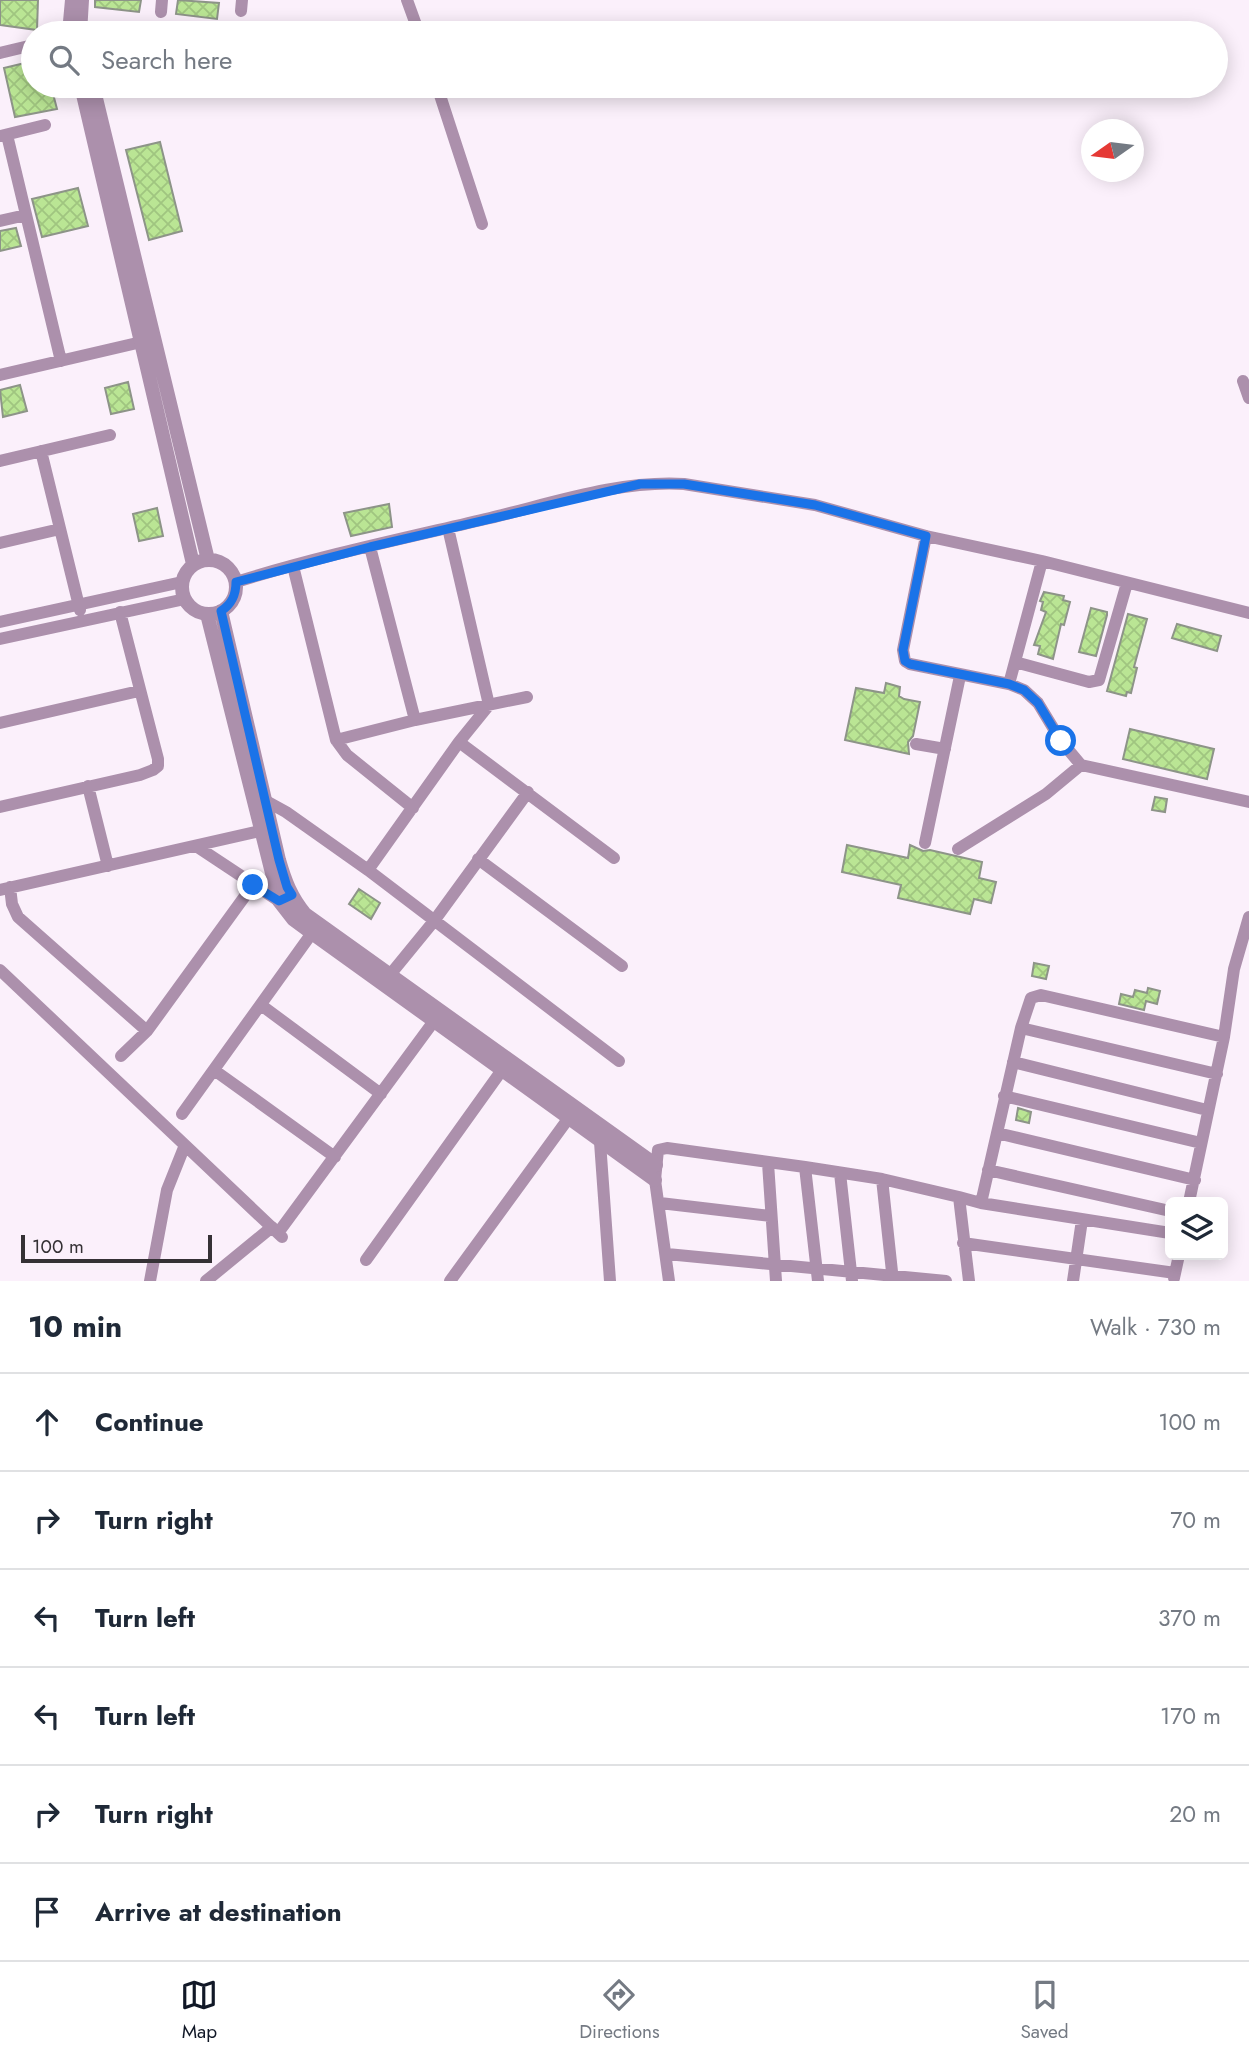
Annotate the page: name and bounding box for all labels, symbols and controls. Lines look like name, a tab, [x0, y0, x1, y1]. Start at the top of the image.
search box	[21, 21, 1228, 98]
icon: search	[45, 41, 83, 79]
text: Search here	[101, 41, 233, 79]
north arrow	[1081, 119, 1144, 182]
route start	[1045, 725, 1076, 756]
route end	[237, 869, 268, 900]
map controls	[1165, 1197, 1228, 1260]
button: layers	[1165, 1197, 1228, 1260]
scale bar	[21, 1232, 212, 1264]
text: 100 m	[32, 1233, 84, 1260]
text: 10 min	[28, 1305, 122, 1348]
text: Walk · 730 m	[1090, 1310, 1221, 1344]
icon: ahead	[28, 1403, 66, 1441]
text: Continue	[95, 1403, 204, 1441]
text: 100 m	[1158, 1405, 1221, 1439]
icon: right	[28, 1501, 66, 1539]
text: Turn right	[95, 1501, 213, 1539]
text: 70 m	[1170, 1503, 1221, 1537]
icon: left	[28, 1599, 66, 1637]
text: Turn left	[95, 1599, 195, 1637]
text: 370 m	[1158, 1601, 1221, 1635]
icon: left	[28, 1697, 66, 1735]
text: Turn left	[95, 1697, 195, 1735]
text: 170 m	[1160, 1699, 1221, 1733]
icon: right	[28, 1795, 66, 1833]
text: Turn right	[95, 1795, 213, 1833]
text: 20 m	[1169, 1797, 1221, 1831]
icon: arrive	[28, 1893, 66, 1931]
text: Arrive at destination	[95, 1893, 342, 1931]
tab: Map	[180, 1976, 218, 2045]
tab: Directions	[579, 1976, 660, 2045]
tab: Saved	[1020, 1976, 1069, 2045]

